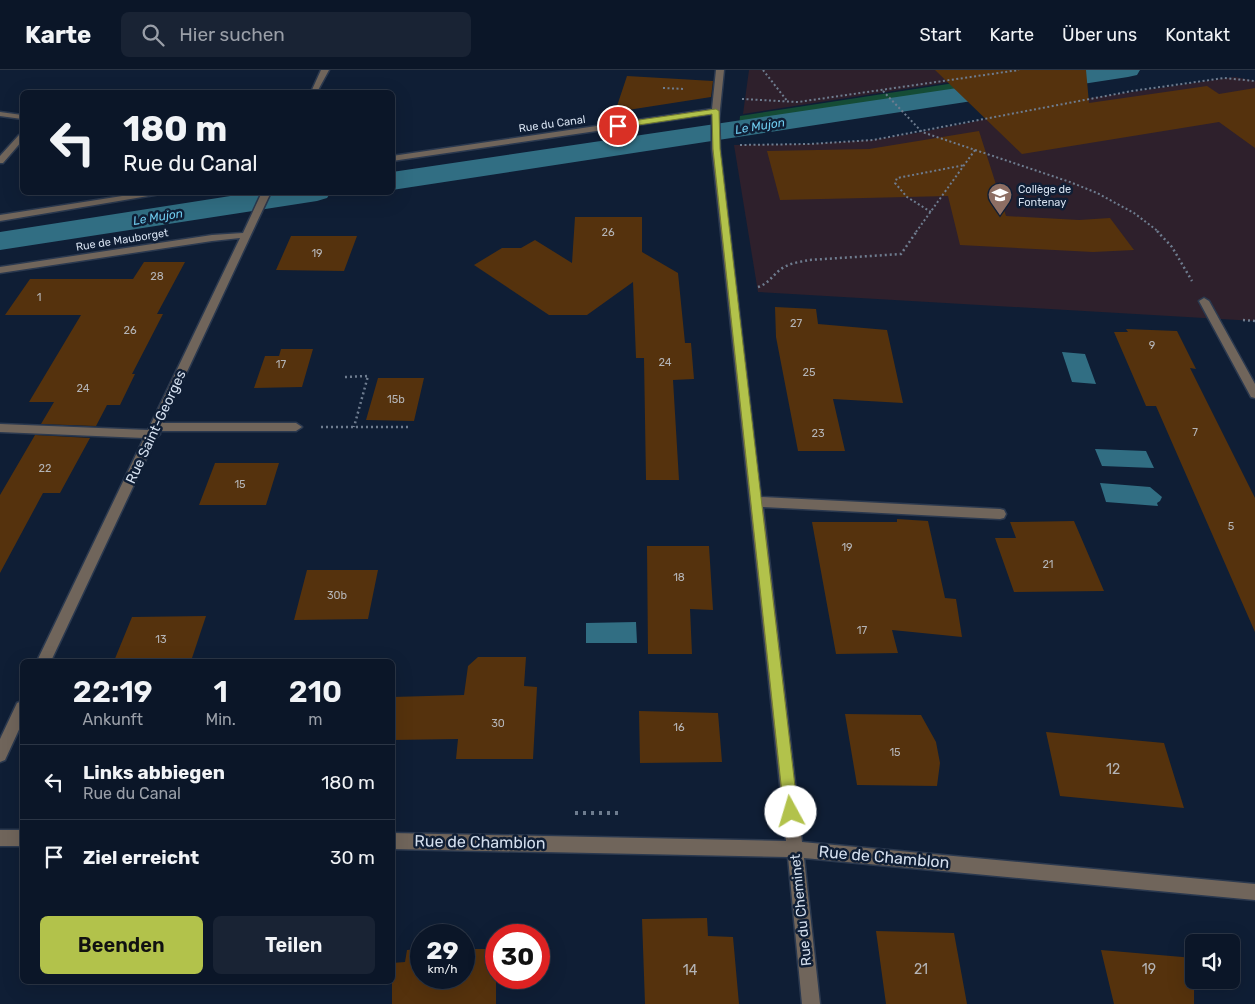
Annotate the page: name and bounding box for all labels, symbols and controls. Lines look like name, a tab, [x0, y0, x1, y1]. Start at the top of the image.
search box	[121, 12, 471, 57]
text: Karte	[25, 21, 91, 49]
icon: search	[139, 21, 167, 49]
text: Hier suchen	[179, 23, 285, 46]
text: Start	[919, 24, 962, 46]
text: Karte	[990, 24, 1034, 46]
text: Über uns	[1062, 24, 1137, 46]
text: Kontakt	[1165, 24, 1230, 46]
pin	[597, 105, 639, 147]
text: 180 m	[123, 108, 227, 150]
icon: left	[40, 110, 105, 175]
icon: arrive	[604, 112, 632, 140]
street label: Rue du Canal	[518, 113, 586, 135]
water label: Le Mujon	[734, 115, 786, 137]
text: Rue du Canal	[123, 150, 258, 177]
school or university icon: Collège de Fontenay	[987, 182, 1013, 216]
place label: Collège de Fontenay	[1018, 183, 1071, 209]
water label: Le Mujon	[132, 206, 184, 228]
street label: Rue de Mauborget	[75, 226, 170, 254]
house number: 26	[601, 226, 615, 239]
house number: 19	[311, 247, 323, 260]
house number: 28	[150, 270, 164, 283]
house number: 1	[37, 291, 41, 304]
house number: 27	[790, 317, 802, 330]
house number: 26	[123, 324, 137, 337]
house number: 9	[1149, 339, 1155, 352]
house number: 24	[658, 356, 672, 369]
house number: 17	[276, 358, 287, 371]
house number: 25	[803, 366, 816, 379]
street label: Rue Saint-Georges	[122, 368, 190, 486]
house number: 24	[76, 382, 90, 395]
house number: 15b	[387, 393, 405, 406]
house number: 7	[1192, 426, 1198, 439]
house number: 23	[811, 427, 825, 440]
house number: 22	[39, 462, 51, 475]
house number: 15	[234, 478, 246, 491]
house number: 5	[1228, 520, 1235, 533]
house number: 19	[841, 541, 853, 554]
house number: 21	[1042, 558, 1054, 571]
house number: 18	[673, 571, 685, 584]
house number: 30b	[327, 589, 347, 602]
house number: 17	[857, 624, 868, 637]
house number: 13	[155, 633, 167, 646]
text: 22:19	[73, 674, 153, 710]
text: 1	[213, 674, 228, 710]
text: 210	[289, 674, 342, 710]
text: Ankunft	[83, 710, 143, 729]
text: Min.	[206, 710, 236, 729]
text: m	[308, 710, 323, 729]
house number: 30	[491, 717, 505, 730]
house number: 16	[673, 721, 685, 734]
house number: 15	[889, 746, 901, 759]
text: Links abbiegen	[83, 761, 225, 784]
house number: 12	[1106, 761, 1120, 778]
icon: left	[40, 768, 68, 796]
text: 180 m	[321, 771, 375, 794]
text: Rue du Canal	[83, 784, 181, 803]
position arrow	[764, 785, 816, 837]
street label: Rue de Chamblon	[414, 831, 546, 853]
street label: Rue de Chamblon	[818, 842, 950, 872]
icon: arrive	[40, 843, 68, 871]
text: Ziel erreicht	[83, 846, 199, 869]
text: 30 m	[330, 846, 375, 869]
street label: Rue du Cheminet	[787, 853, 815, 967]
button: Beenden	[40, 916, 203, 974]
button: Teilen	[213, 916, 375, 974]
speed limit sign: 30	[485, 924, 550, 989]
map controls	[1185, 934, 1240, 989]
button: sound	[1185, 934, 1240, 989]
text: 29	[426, 936, 459, 965]
house number: 21	[914, 961, 928, 978]
house number: 19	[1142, 961, 1156, 978]
text: km/h	[428, 962, 457, 976]
house number: 14	[683, 962, 698, 979]

